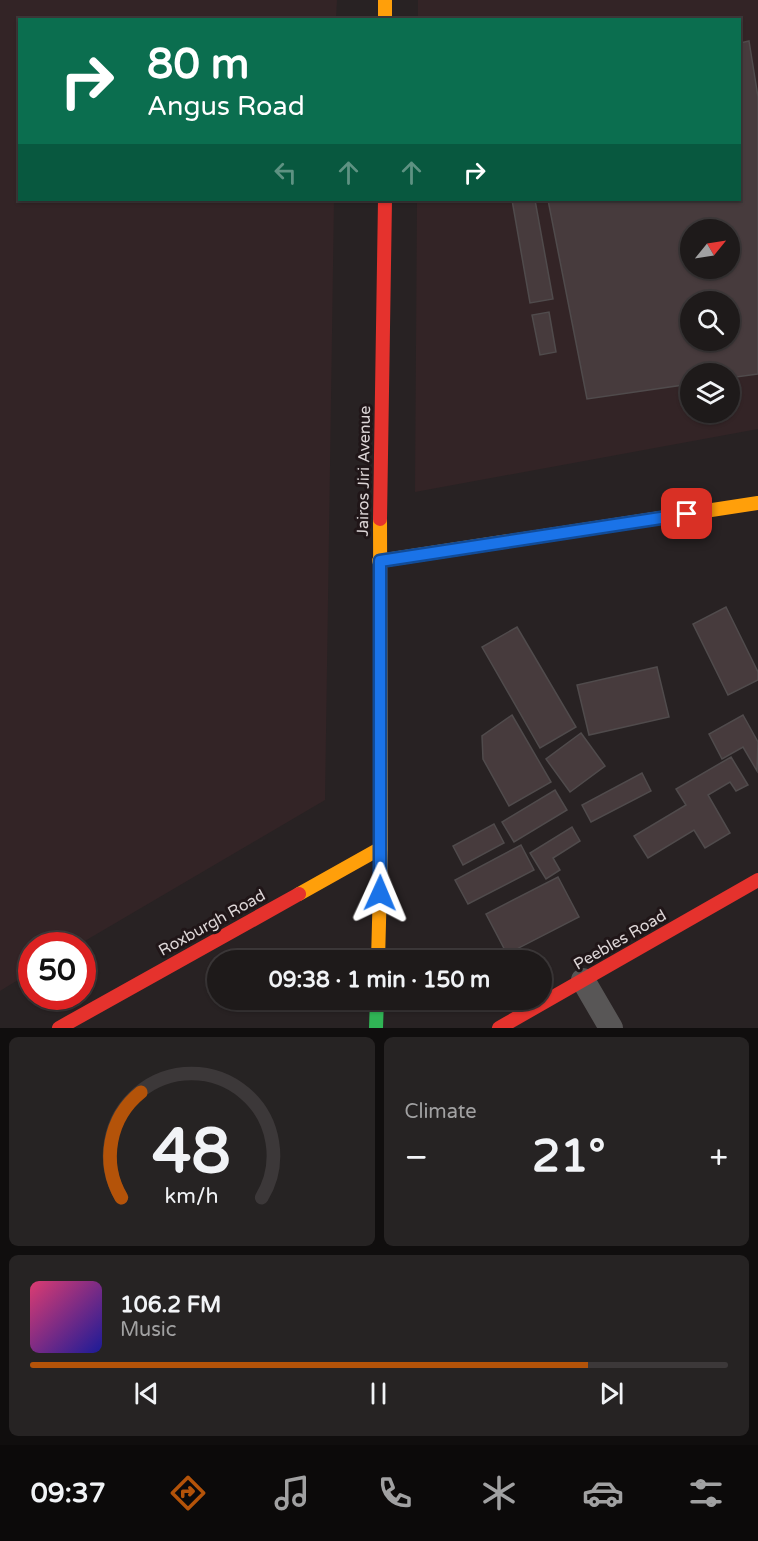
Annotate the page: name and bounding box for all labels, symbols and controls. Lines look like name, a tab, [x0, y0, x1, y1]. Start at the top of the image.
text: 80 m	[147, 39, 249, 90]
icon: right	[48, 42, 126, 120]
text: Angus Road	[147, 90, 305, 123]
icon: left	[269, 156, 302, 189]
icon: ahead	[332, 156, 365, 189]
icon: ahead	[395, 156, 428, 189]
icon: right	[458, 156, 491, 189]
north arrow	[680, 219, 740, 279]
map controls	[680, 219, 740, 423]
button: search	[680, 291, 740, 351]
button: layers	[680, 363, 740, 423]
street label: Jairos Jiri Avenue	[353, 405, 375, 537]
pin	[661, 488, 712, 539]
icon: arrive	[670, 497, 703, 530]
position arrow	[348, 861, 412, 925]
street label: Roxburgh Road	[155, 885, 269, 961]
street label: Peebles Road	[570, 905, 670, 975]
speed limit sign: 50	[18, 932, 96, 1010]
text: 09:38 · 1 min · 150 m	[269, 967, 490, 993]
text: Climate	[405, 1100, 477, 1124]
text: 48	[153, 1115, 231, 1190]
text: 21°	[532, 1130, 605, 1184]
text: −	[405, 1138, 428, 1177]
text: +	[709, 1138, 728, 1177]
text: km/h	[165, 1184, 219, 1210]
text: 106.2 FM	[120, 1292, 221, 1318]
text: Music	[120, 1318, 176, 1342]
icon: previous	[130, 1377, 163, 1410]
icon: pause	[362, 1377, 395, 1410]
icon: next	[595, 1377, 628, 1410]
icon: directions	[167, 1472, 209, 1514]
icon: music	[271, 1472, 313, 1514]
icon: phone	[374, 1472, 416, 1514]
icon: climate	[478, 1472, 520, 1514]
icon: car	[582, 1472, 624, 1514]
icon: filters	[685, 1472, 727, 1514]
text: 09:37	[31, 1477, 106, 1510]

